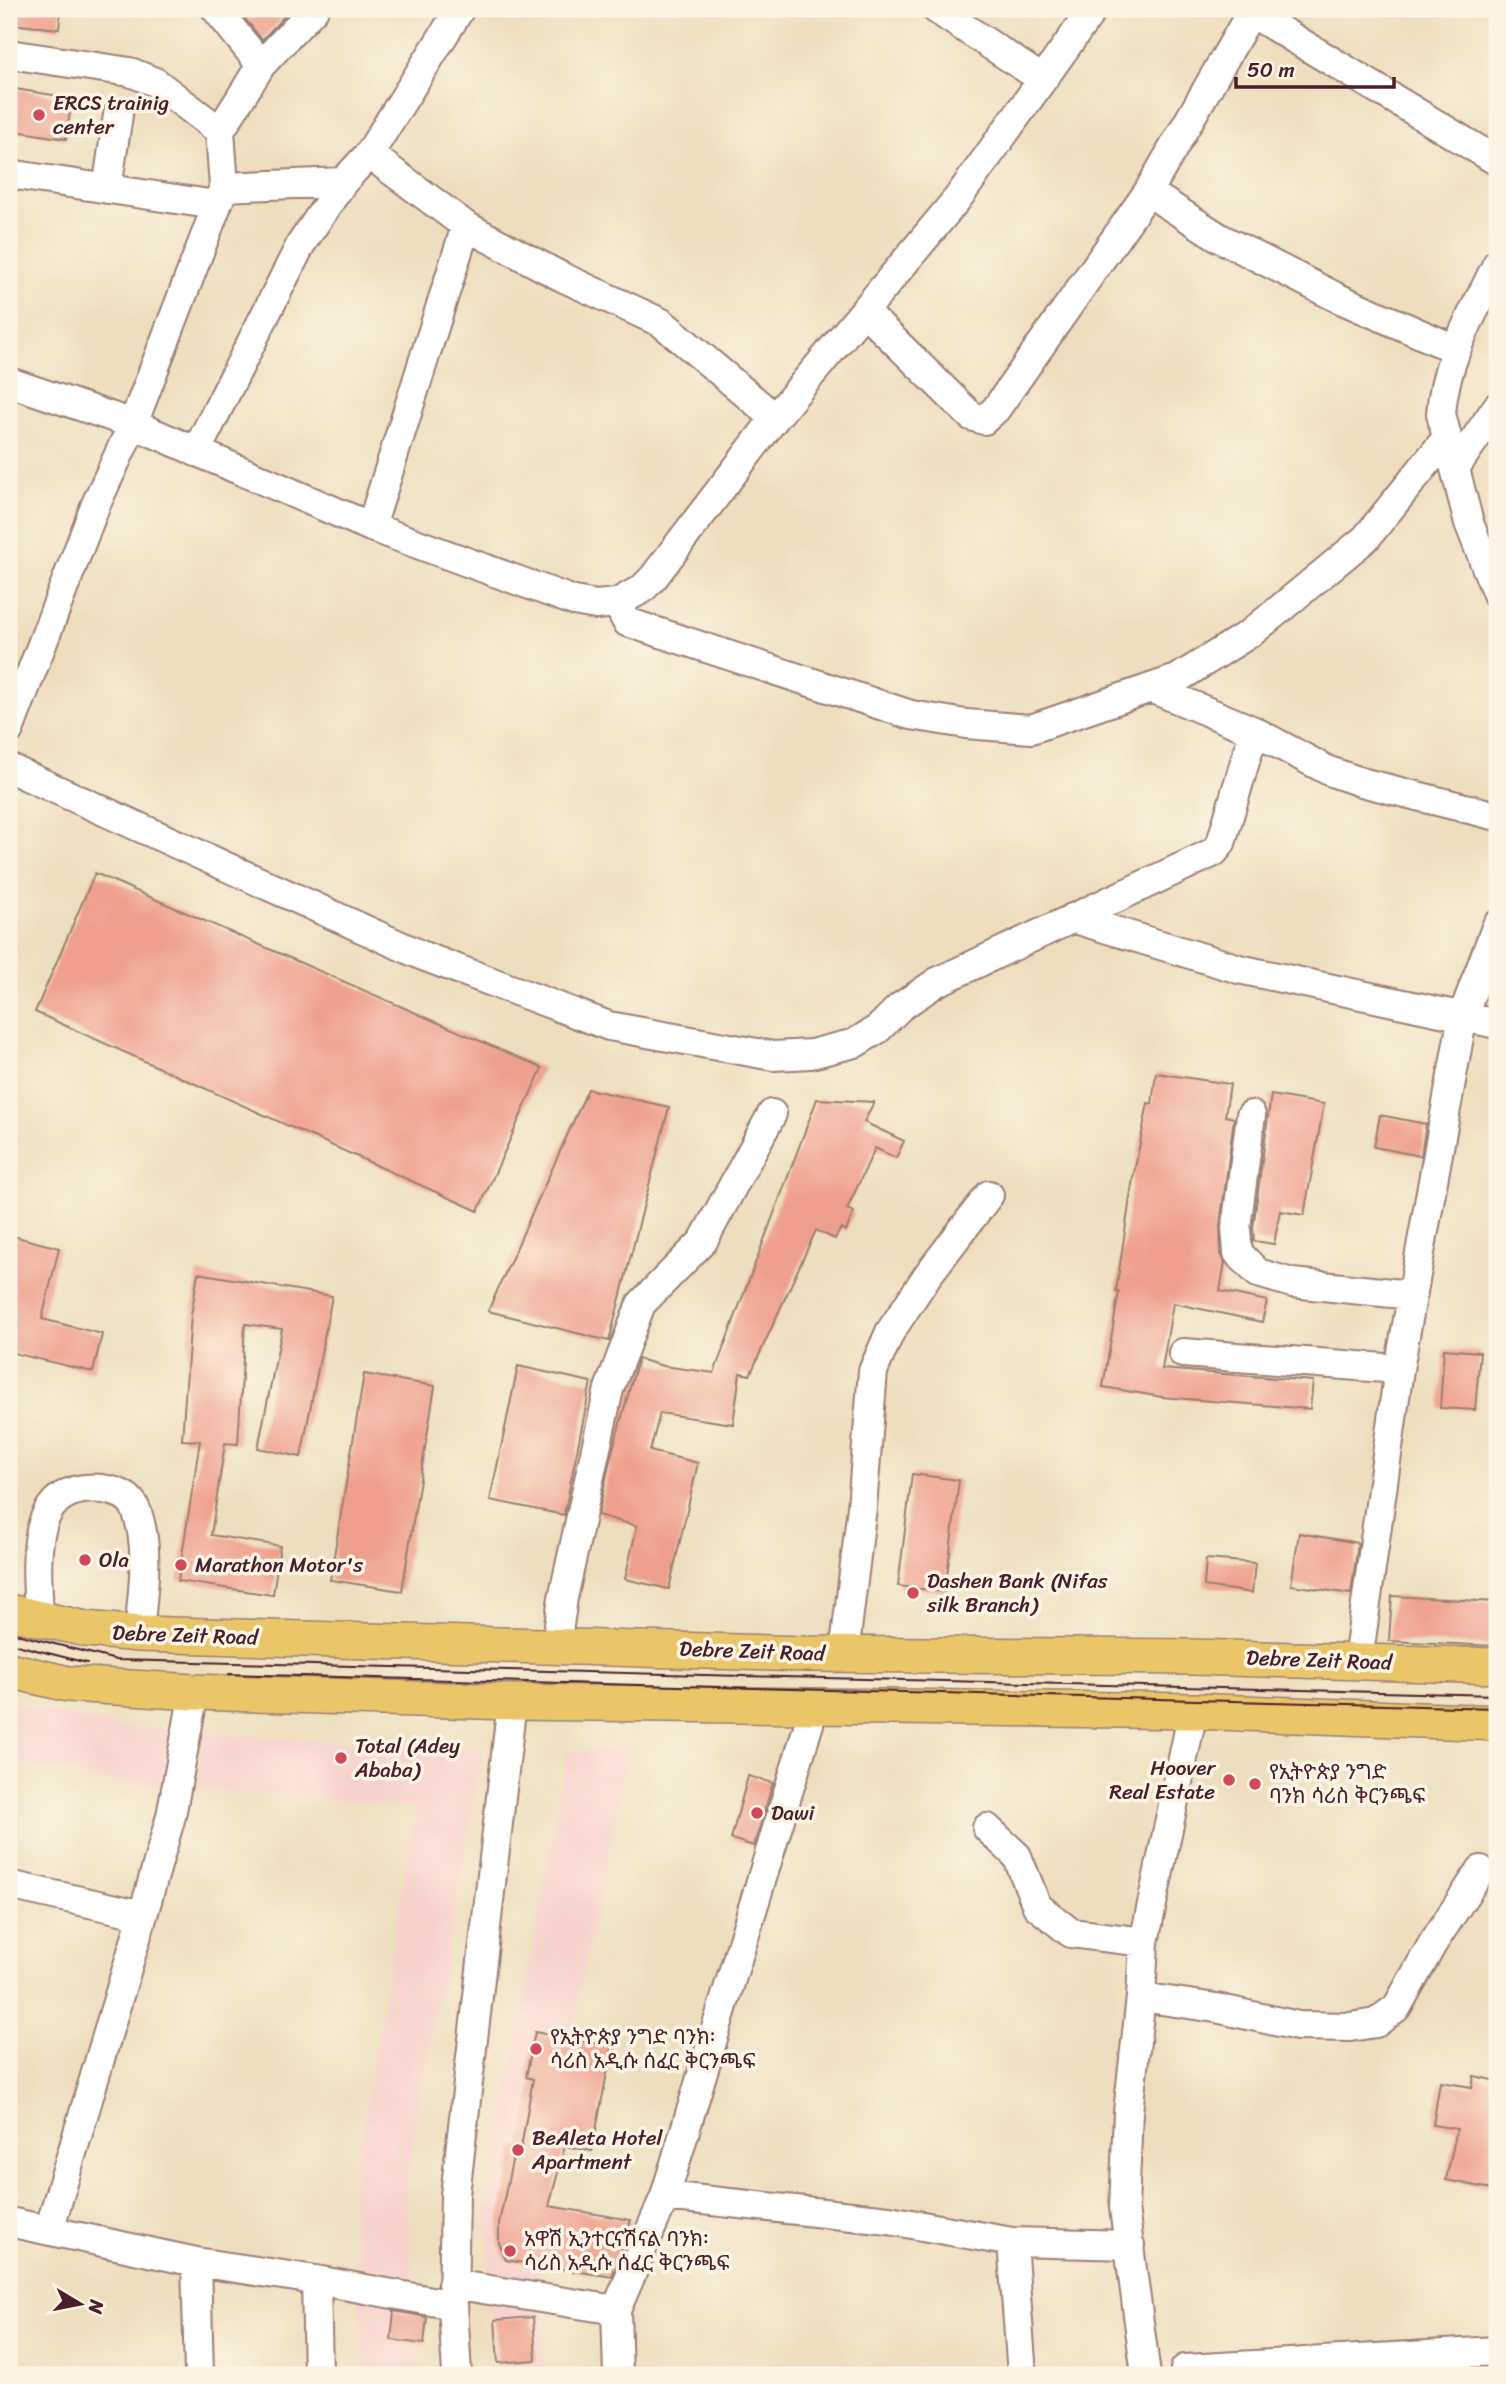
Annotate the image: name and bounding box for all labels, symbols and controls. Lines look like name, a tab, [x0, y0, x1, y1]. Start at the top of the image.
scale bar	[1236, 46, 1394, 90]
text: 50 m	[1247, 51, 1295, 89]
place label: ERCS trainig center	[53, 84, 170, 146]
marker: ERCS trainig center	[31, 107, 47, 123]
place label: Ola	[99, 1541, 130, 1579]
place label: Marathon Motor's	[195, 1546, 363, 1584]
marker: Ola	[77, 1552, 93, 1568]
marker: Marathon Motor's	[173, 1557, 189, 1573]
place label: Dashen Bank (Nifas silk Branch)	[926, 1562, 1108, 1624]
marker: Dashen Bank (Nifas silk Branch)	[905, 1585, 921, 1601]
street label: Debre Zeit Road	[112, 1613, 260, 1657]
street label: Debre Zeit Road	[679, 1629, 827, 1673]
street label: Debre Zeit Road	[1246, 1638, 1394, 1682]
place label: Total (Adey Ababa)	[354, 1727, 460, 1789]
place label: Hoover Real Estate	[1109, 1749, 1216, 1811]
marker: Total (Adey Ababa)	[333, 1750, 349, 1766]
place label: የኢትዮጵያ ንግድ ባንክ ሳሪስ ቅርንጫፍ	[1269, 1753, 1425, 1815]
marker: Hoover Real Estate	[1221, 1772, 1237, 1788]
marker: የኢትዮጵያ ንግድ ባንክ ሳሪስ ቅርንጫፍ	[1247, 1776, 1263, 1792]
place label: Dawi	[771, 1794, 816, 1832]
marker: Dawi	[749, 1805, 765, 1821]
place label: የኢትዮጵያ ንግድ ባንክ፡ ሳሪስ አዲሱ ሰፈር ቅርንጫፍ	[550, 2018, 755, 2080]
marker: የኢትዮጵያ ንግድ ባንክ፡ ሳሪስ አዲሱ ሰፈር ቅርንጫፍ	[528, 2041, 544, 2057]
place label: BeAleta Hotel Apartment	[531, 2119, 664, 2181]
marker: BeAleta Hotel Apartment	[510, 2142, 526, 2158]
place label: አዋሽ ኢንተርናሽናል ባንክ፡ ሳሪስ አዲሱ ሰፈር ቅርንጫፍ	[524, 2220, 729, 2282]
marker: አዋሽ ኢንተርናሽናል ባንክ፡ ሳሪስ አዲሱ ሰፈር ቅርንጫፍ	[502, 2243, 518, 2259]
north arrow	[46, 2268, 116, 2338]
text: N	[79, 2297, 114, 2317]

